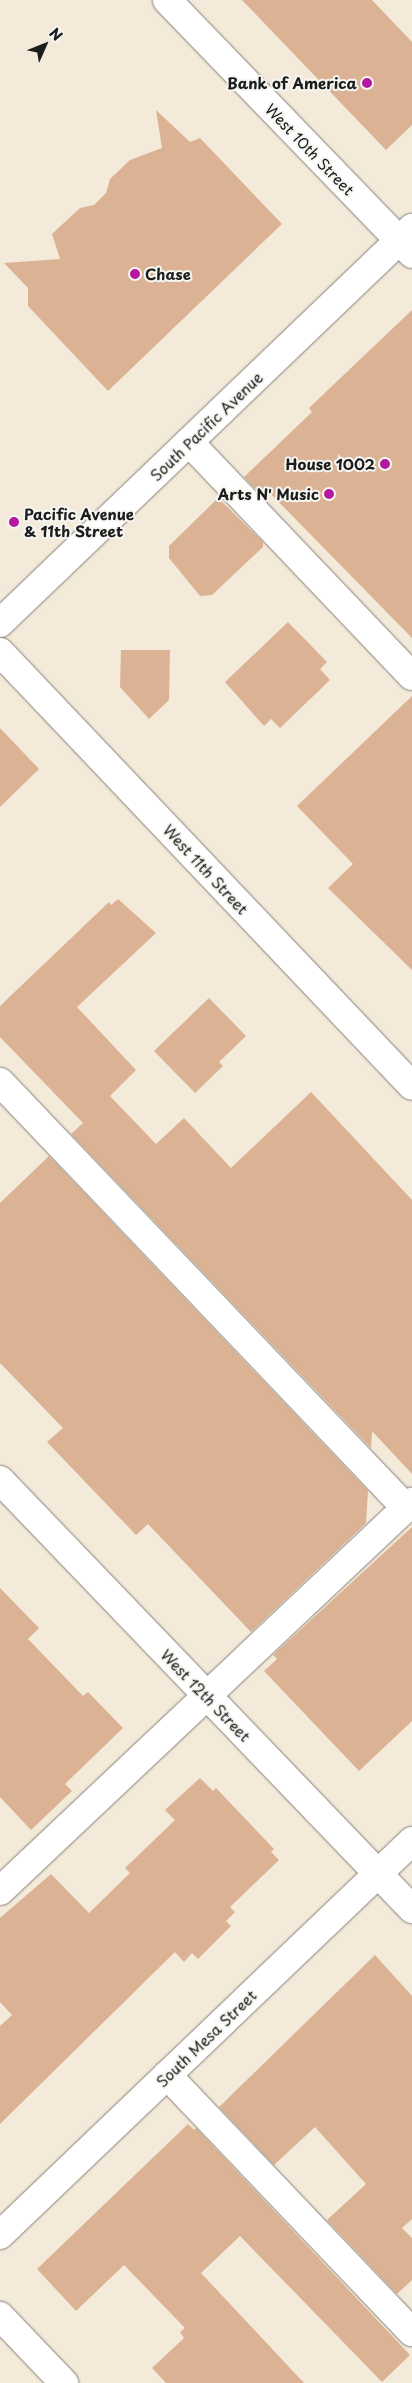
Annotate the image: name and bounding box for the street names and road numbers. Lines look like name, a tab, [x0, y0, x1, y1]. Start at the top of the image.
street label: West 10th Street	[261, 99, 359, 199]
street label: South Pacific Avenue	[146, 367, 266, 485]
street label: West 11th Street	[159, 820, 253, 918]
street label: West 12th Street	[157, 1645, 255, 1745]
street label: South Mesa Street	[152, 1985, 260, 2091]

